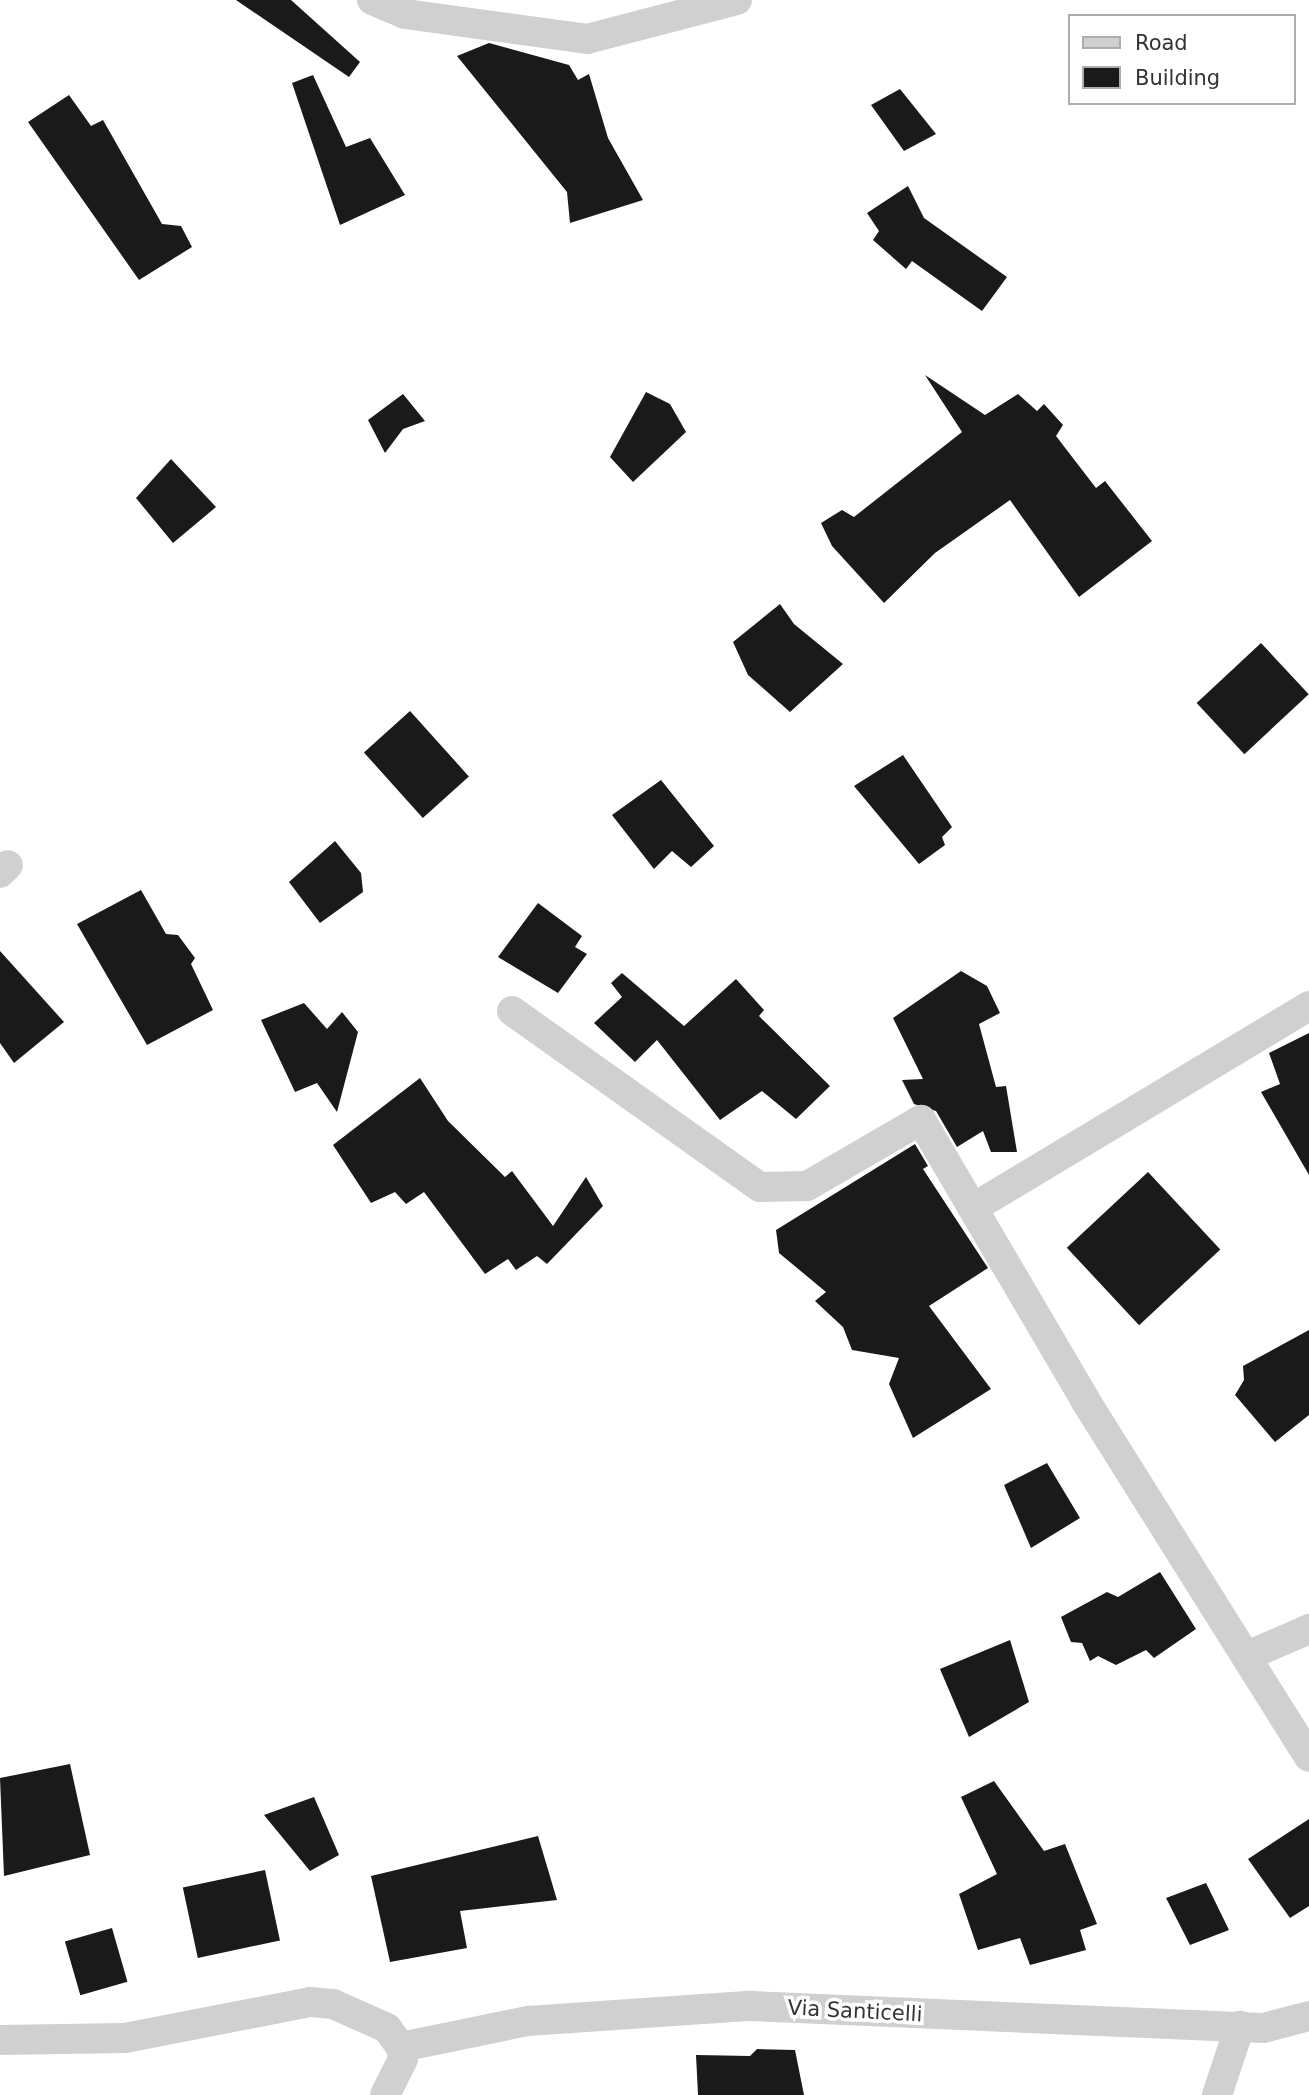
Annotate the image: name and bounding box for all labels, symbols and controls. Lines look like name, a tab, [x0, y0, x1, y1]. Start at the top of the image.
legend	[1068, 14, 1295, 105]
text: Road	[1135, 31, 1188, 55]
text: Building	[1135, 66, 1220, 90]
street label: Via Santicelli	[787, 1995, 923, 2027]

